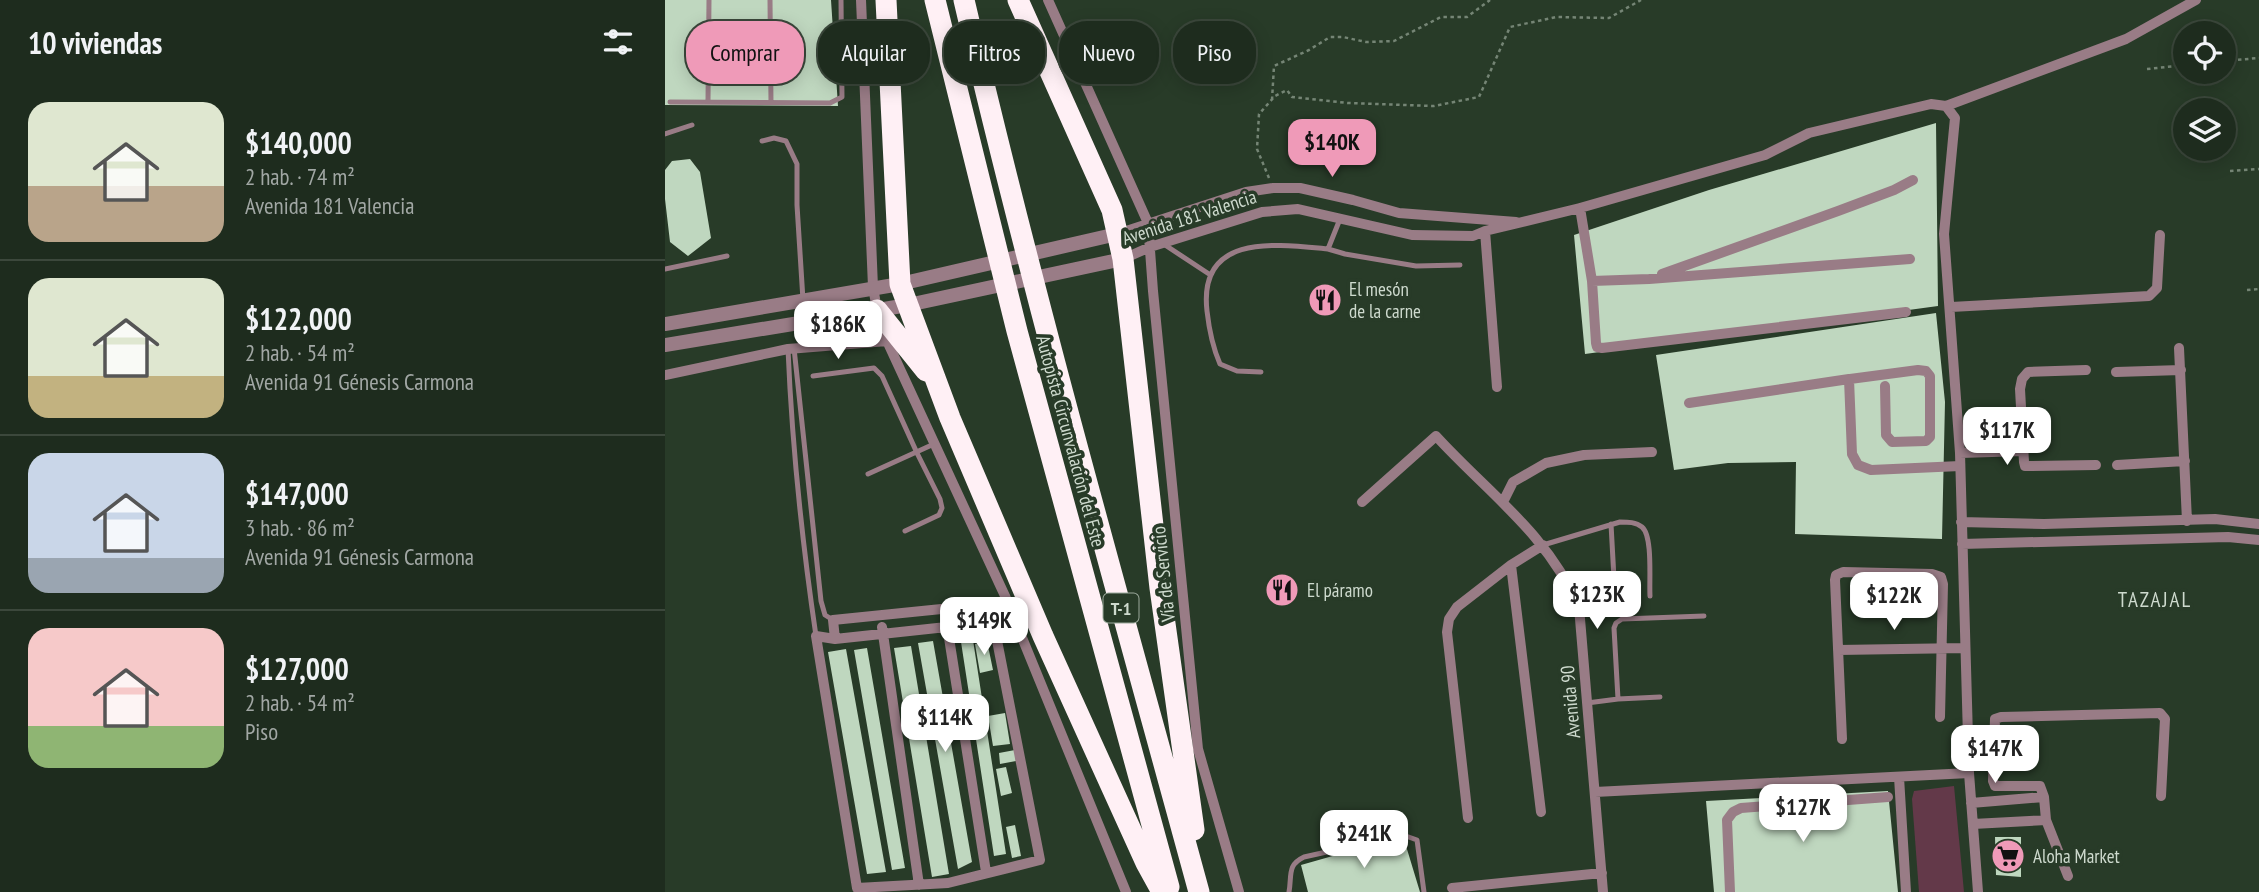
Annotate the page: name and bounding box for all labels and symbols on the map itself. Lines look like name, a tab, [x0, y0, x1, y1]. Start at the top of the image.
pin: $140K	[1283, 120, 1381, 179]
street label: Avenida 181 Valencia	[1119, 184, 1259, 250]
place label: El mesón de la carne	[1349, 277, 1421, 323]
restaurant icon: El mesón de la carne	[1306, 281, 1344, 319]
pin: $186K	[789, 302, 887, 361]
street label: Autopista Circunvalación del Este	[1031, 333, 1111, 550]
pin: $117K	[1958, 407, 2056, 467]
street label: Vía de Servicio	[1146, 525, 1180, 624]
restaurant icon: El páramo	[1263, 571, 1301, 609]
pin: $123K	[1548, 572, 1646, 631]
pin: $122K	[1845, 572, 1943, 632]
place label: El páramo	[1307, 578, 1373, 602]
district label: TAZAJAL	[2118, 586, 2192, 613]
road number: T-1	[1103, 594, 1139, 622]
pin: $149K	[935, 598, 1033, 657]
street label: Avenida 90	[1555, 665, 1585, 739]
pin: $114K	[896, 694, 994, 754]
pin: $147K	[1946, 726, 2044, 785]
pin: $127K	[1754, 784, 1852, 844]
pin: $241K	[1315, 810, 1413, 870]
supermarket icon: Aloha Market	[1989, 837, 2027, 875]
place label: Aloha Market	[2033, 844, 2121, 868]

